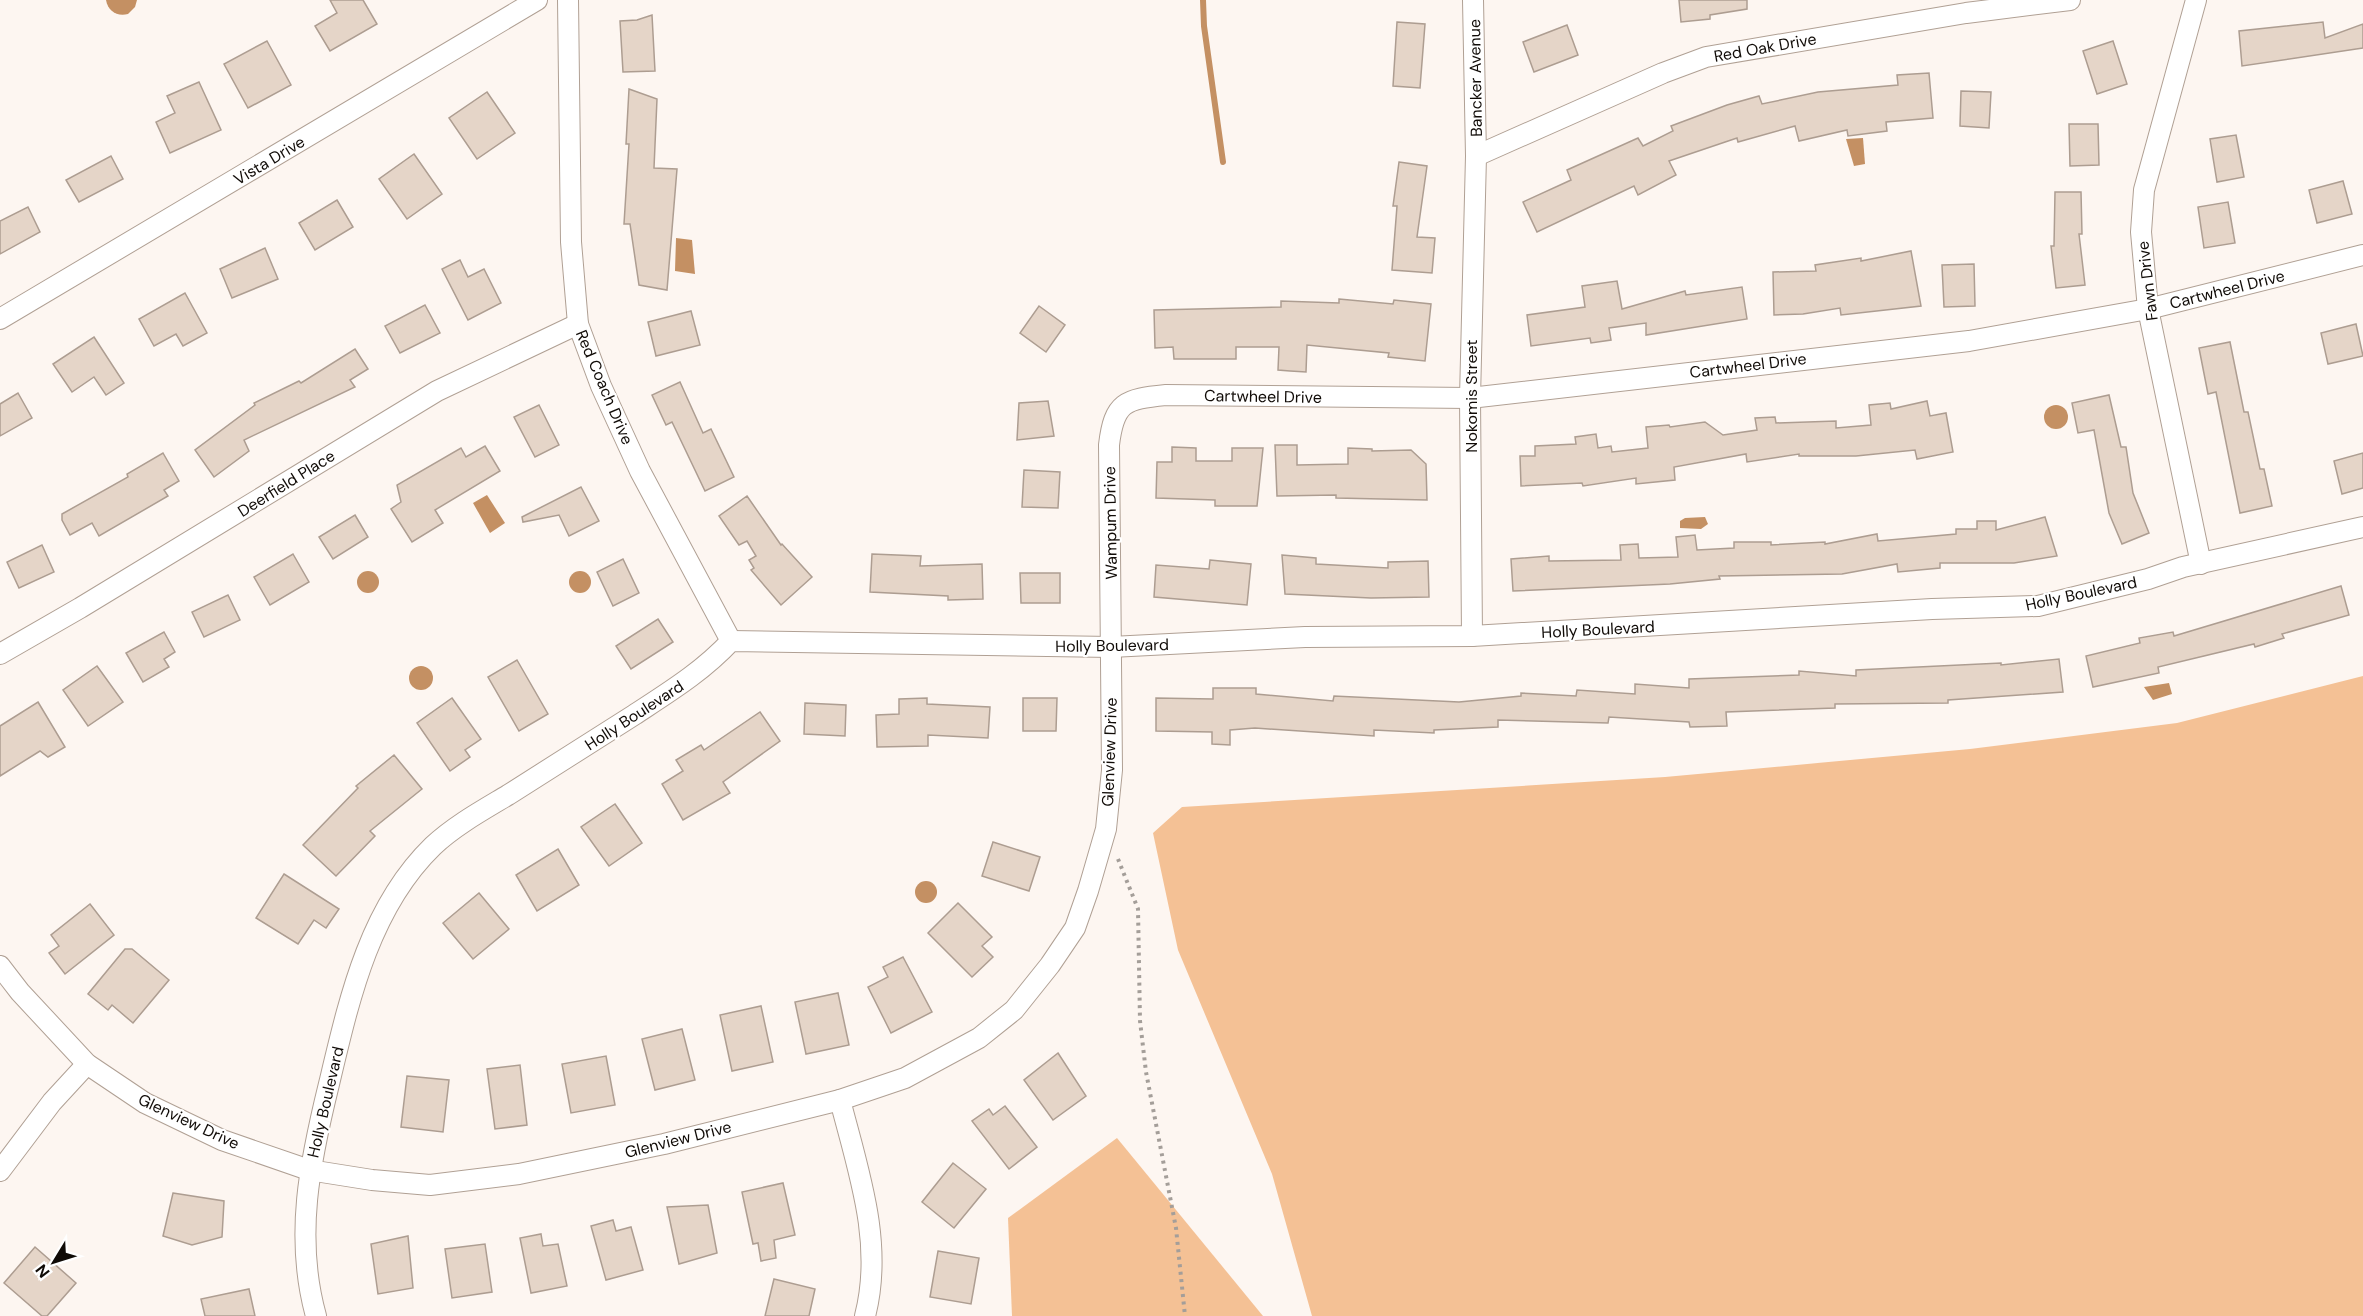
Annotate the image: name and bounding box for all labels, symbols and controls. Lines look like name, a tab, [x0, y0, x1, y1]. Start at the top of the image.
street label: Bancker Avenue	[1464, 19, 1487, 137]
street label: Red Oak Drive	[1712, 28, 1818, 67]
street label: Vista Drive	[230, 131, 309, 190]
street label: Fawn Drive	[2132, 240, 2163, 322]
street label: Cartwheel Drive	[2167, 265, 2287, 314]
street label: Red Coach Drive	[571, 327, 638, 448]
street label: Nokomis Street	[1461, 339, 1482, 453]
street label: Cartwheel Drive	[1688, 348, 1808, 383]
street label: Cartwheel Drive	[1204, 385, 1322, 408]
street label: Deerfield Place	[234, 445, 339, 522]
street label: Wampum Drive	[1099, 466, 1122, 580]
street label: Holly Boulevard	[2023, 571, 2139, 616]
street label: Holly Boulevard	[1541, 616, 1655, 643]
street label: Holly Boulevard	[1055, 634, 1169, 657]
street label: Holly Boulevard	[581, 676, 688, 755]
street label: Glenview Drive	[1097, 697, 1122, 807]
street label: Holly Boulevard	[302, 1044, 349, 1160]
street label: Glenview Drive	[135, 1089, 243, 1154]
street label: Glenview Drive	[623, 1116, 734, 1163]
north arrow	[24, 1232, 84, 1292]
text: N	[31, 1260, 54, 1282]

